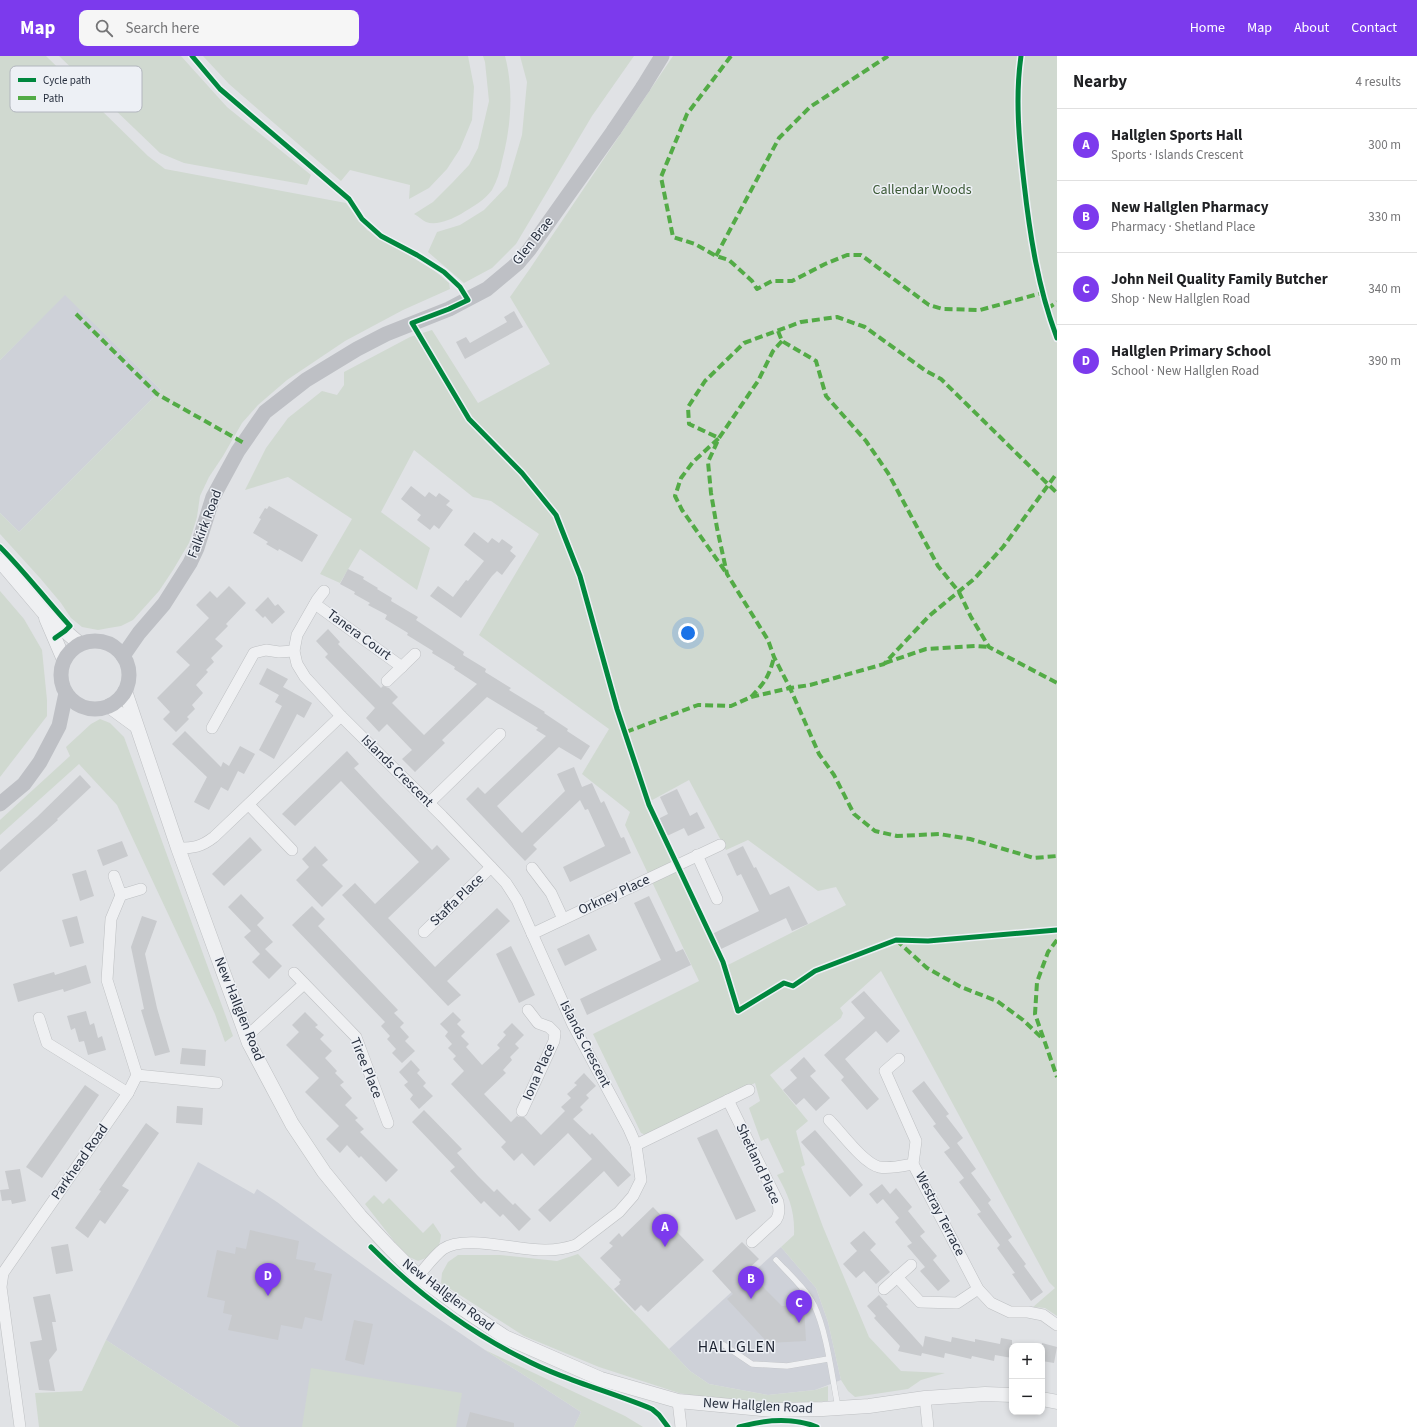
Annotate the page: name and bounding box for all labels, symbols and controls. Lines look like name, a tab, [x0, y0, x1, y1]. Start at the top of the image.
search box	[79, 10, 359, 46]
text: Map	[20, 15, 55, 42]
icon: search	[93, 17, 115, 39]
text: Search here	[125, 18, 199, 39]
text: Home	[1190, 18, 1225, 38]
text: Map	[1247, 18, 1272, 38]
text: About	[1294, 18, 1329, 38]
text: Contact	[1351, 18, 1397, 38]
legend	[10, 66, 142, 112]
text: Nearby	[1073, 70, 1127, 94]
text: Cycle path	[43, 73, 91, 88]
text: 4 results	[1356, 73, 1401, 91]
text: Path	[43, 91, 64, 106]
text: Hallglen Sports Hall	[1111, 125, 1242, 146]
text: A	[1082, 136, 1090, 154]
text: 300 m	[1368, 136, 1401, 154]
text: Sports · Islands Crescent	[1111, 146, 1243, 164]
park label: Callendar Woods	[872, 180, 972, 200]
text: New Hallglen Pharmacy	[1111, 197, 1269, 218]
text: B	[1082, 208, 1090, 226]
text: 330 m	[1368, 208, 1401, 226]
street label: Glen Brae	[508, 213, 558, 269]
text: Pharmacy · Shetland Place	[1111, 218, 1255, 236]
text: John Neil Quality Family Butcher	[1111, 269, 1328, 290]
text: C	[1082, 280, 1090, 298]
text: 340 m	[1368, 280, 1401, 298]
text: Shop · New Hallglen Road	[1111, 290, 1250, 308]
text: Hallglen Primary School	[1111, 341, 1271, 362]
text: D	[1082, 352, 1090, 370]
text: 390 m	[1368, 352, 1401, 370]
text: School · New Hallglen Road	[1111, 362, 1259, 380]
street label: Falkirk Road	[183, 487, 227, 561]
street label: Tanera Court	[323, 605, 396, 665]
your location	[678, 623, 698, 643]
street label: Islands Crescent	[356, 730, 438, 812]
street label: Staffa Place	[426, 869, 488, 931]
street label: Orkney Place	[575, 870, 653, 920]
street label: New Hallglen Road	[209, 954, 269, 1064]
street label: Islands Crescent	[554, 997, 616, 1091]
street label: Tiree Place	[345, 1035, 387, 1101]
street label: Iona Place	[518, 1040, 560, 1104]
street label: Parkhead Road	[47, 1120, 113, 1204]
street label: Shetland Place	[731, 1120, 785, 1208]
street label: Westray Terrace	[910, 1168, 970, 1260]
pin: A	[652, 1214, 678, 1247]
street label: New Hallglen Road	[398, 1254, 498, 1336]
pin: D	[255, 1263, 281, 1296]
pin: B	[738, 1266, 764, 1299]
pin: C	[786, 1290, 812, 1323]
district label: HALLGLEN	[698, 1336, 776, 1358]
map controls	[1009, 1343, 1045, 1415]
button: +	[1009, 1343, 1045, 1379]
button: −	[1009, 1379, 1045, 1415]
street label: New Hallglen Road	[702, 1393, 814, 1419]

